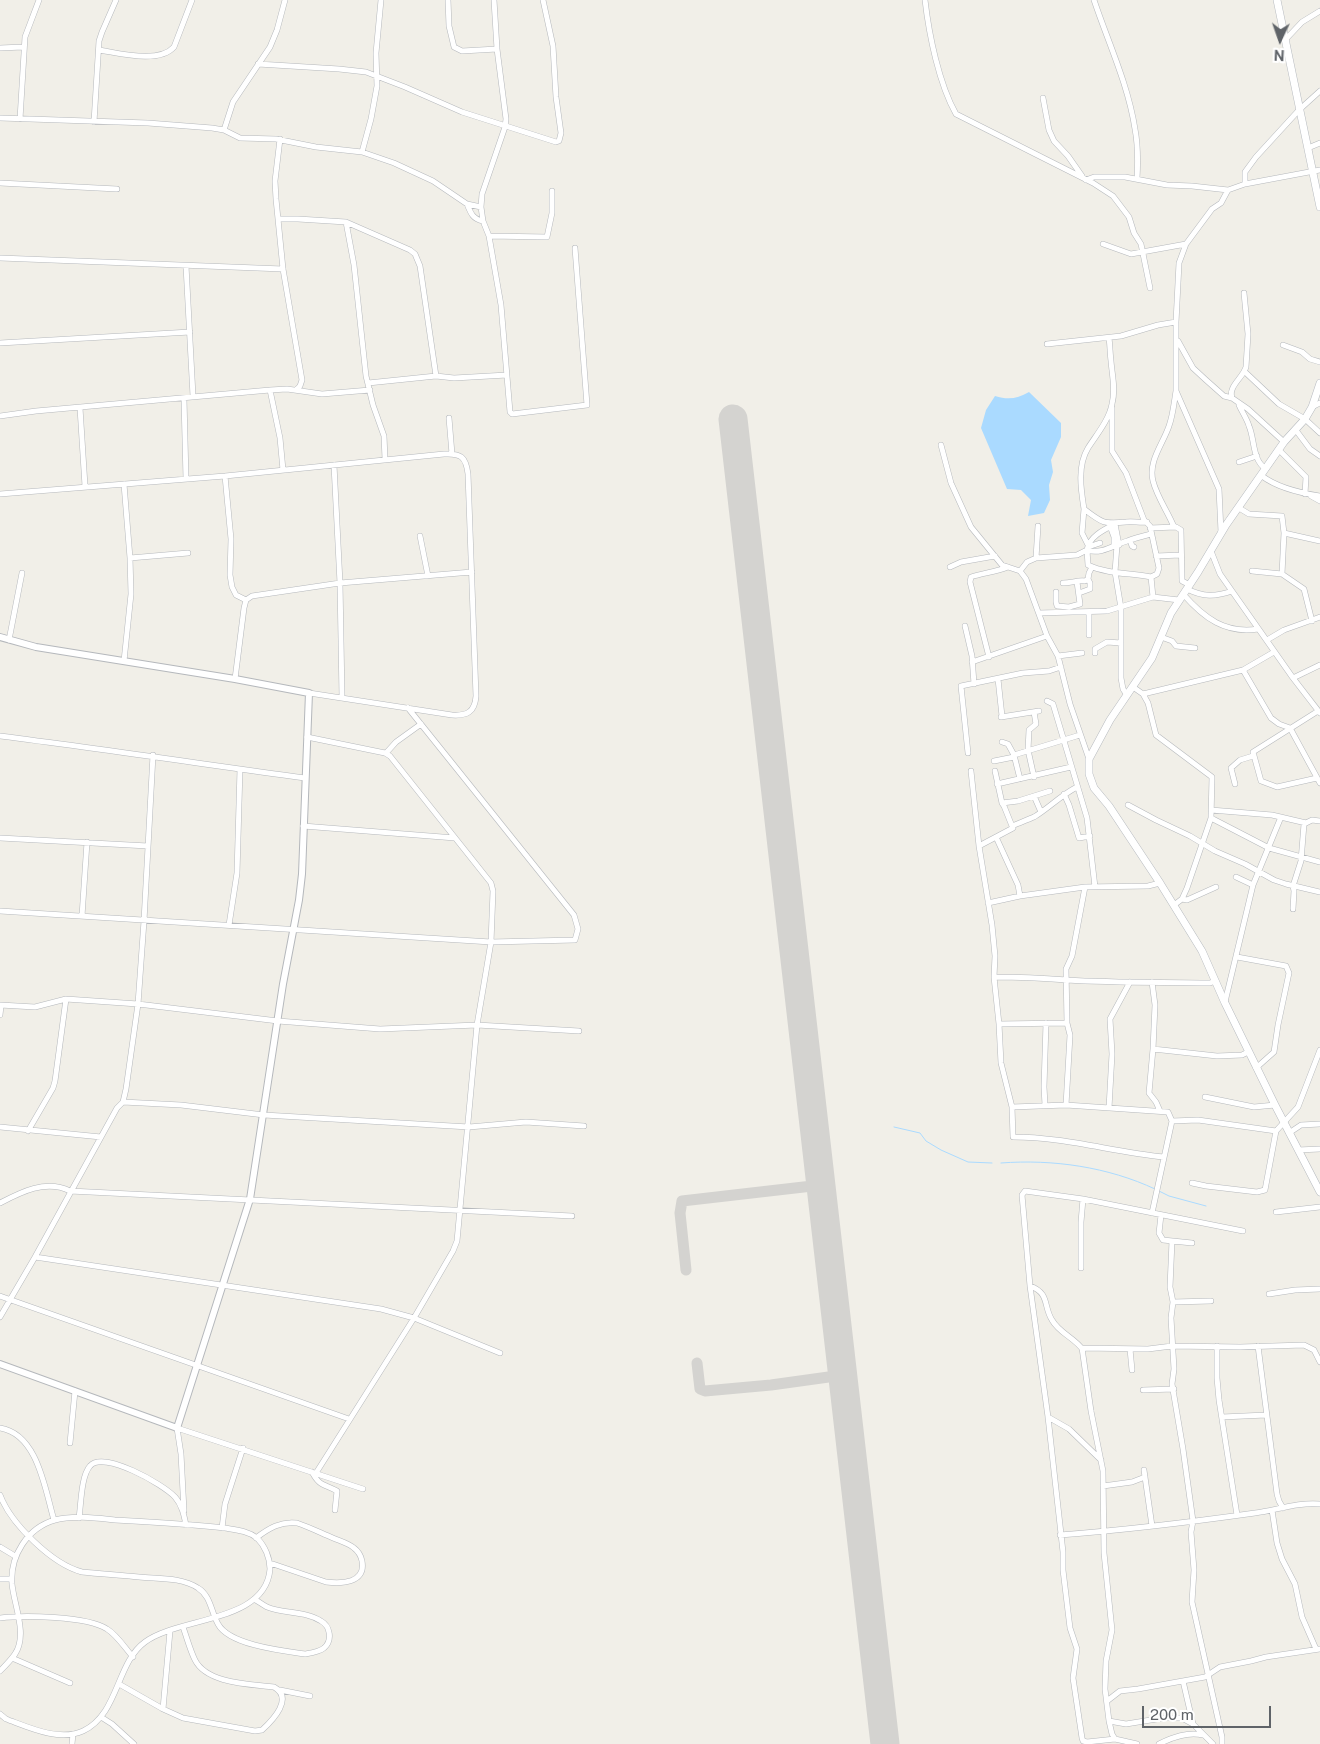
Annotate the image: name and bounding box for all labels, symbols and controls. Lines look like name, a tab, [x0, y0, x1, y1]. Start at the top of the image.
north arrow	[1255, 15, 1305, 65]
text: N	[1273, 47, 1285, 63]
scale bar	[1145, 1696, 1274, 1728]
text: 200 m	[1150, 1706, 1194, 1723]

